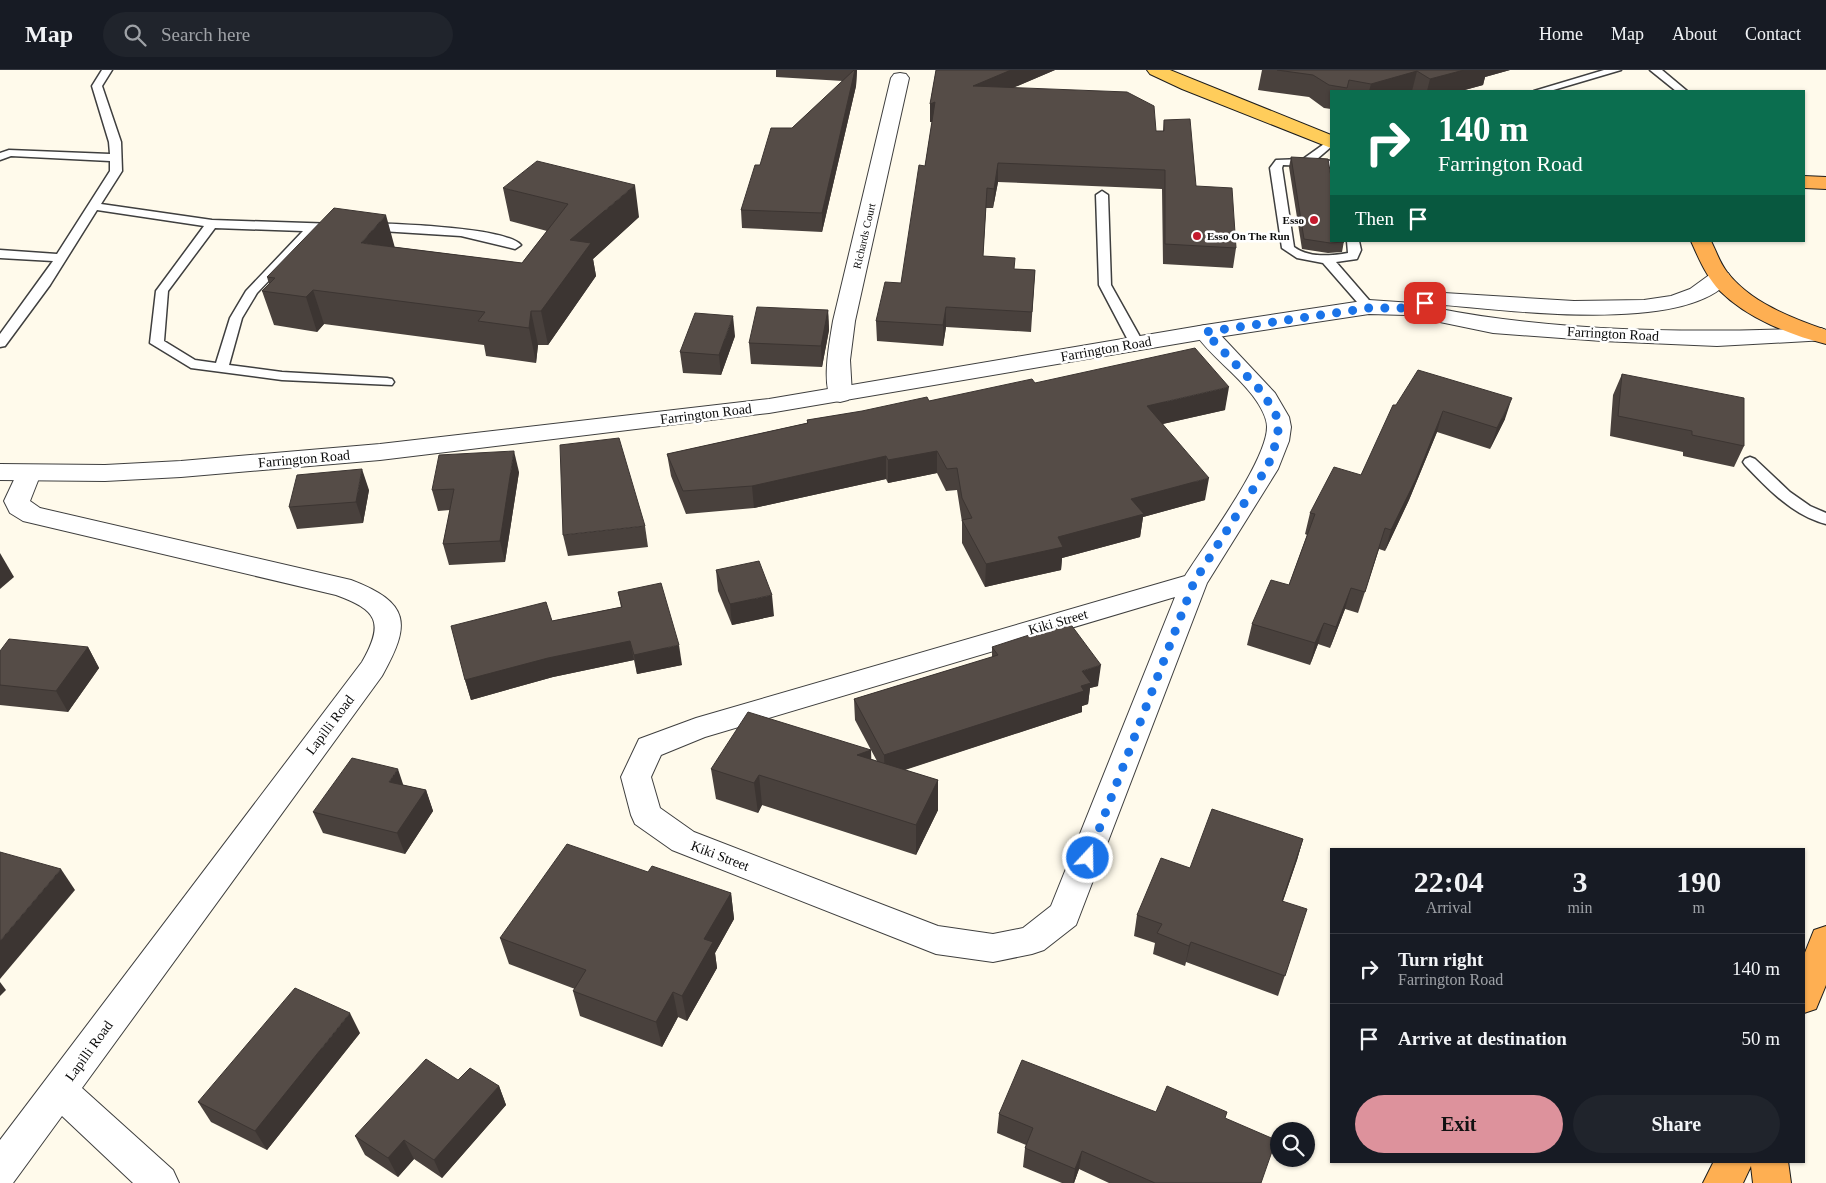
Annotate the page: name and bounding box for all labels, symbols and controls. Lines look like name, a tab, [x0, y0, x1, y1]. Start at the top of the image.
search box	[103, 12, 453, 57]
text: Map	[25, 21, 73, 47]
icon: search	[121, 21, 149, 49]
text: Search here	[161, 24, 250, 45]
text: Home	[1539, 24, 1583, 44]
text: Map	[1611, 24, 1644, 44]
text: About	[1672, 24, 1717, 44]
text: Contact	[1745, 24, 1801, 44]
icon: right	[1355, 110, 1420, 175]
text: 140 m	[1438, 110, 1528, 149]
text: Farrington Road	[1438, 151, 1583, 176]
street label: Richards Court	[851, 202, 877, 270]
icon: arrive	[1404, 205, 1432, 233]
text: Then	[1355, 208, 1394, 229]
place label: Esso	[1283, 214, 1304, 226]
marker: Esso	[1308, 214, 1320, 226]
marker: Esso On The Run	[1191, 230, 1203, 242]
place label: Esso On The Run	[1207, 230, 1290, 242]
pin	[1404, 282, 1446, 324]
icon: arrive	[1411, 289, 1439, 317]
street label: Farrington Road	[1567, 324, 1659, 344]
street label: Farrington Road	[1059, 334, 1153, 364]
street label: Farrington Road	[659, 401, 753, 427]
street label: Farrington Road	[257, 448, 351, 470]
street label: Kiki Street	[1027, 606, 1090, 638]
street label: Lapilli Road	[303, 692, 357, 758]
position arrow	[1061, 831, 1113, 883]
street label: Kiki Street	[689, 838, 751, 874]
text: 22:04	[1414, 865, 1484, 898]
text: 3	[1572, 865, 1587, 898]
text: 190	[1676, 865, 1721, 898]
text: Arrival	[1426, 899, 1472, 916]
text: min	[1568, 899, 1592, 916]
text: m	[1692, 899, 1705, 916]
text: Turn right	[1398, 949, 1483, 970]
icon: right	[1355, 955, 1383, 983]
text: 140 m	[1732, 958, 1780, 979]
text: Farrington Road	[1398, 971, 1503, 988]
street label: Lapilli Road	[62, 1018, 116, 1084]
icon: arrive	[1355, 1025, 1383, 1053]
text: Arrive at destination	[1398, 1028, 1567, 1049]
text: 50 m	[1741, 1028, 1780, 1049]
button: Exit	[1355, 1095, 1563, 1153]
button: Share	[1573, 1095, 1780, 1153]
map controls	[1270, 1122, 1315, 1167]
button: search	[1270, 1122, 1315, 1167]

